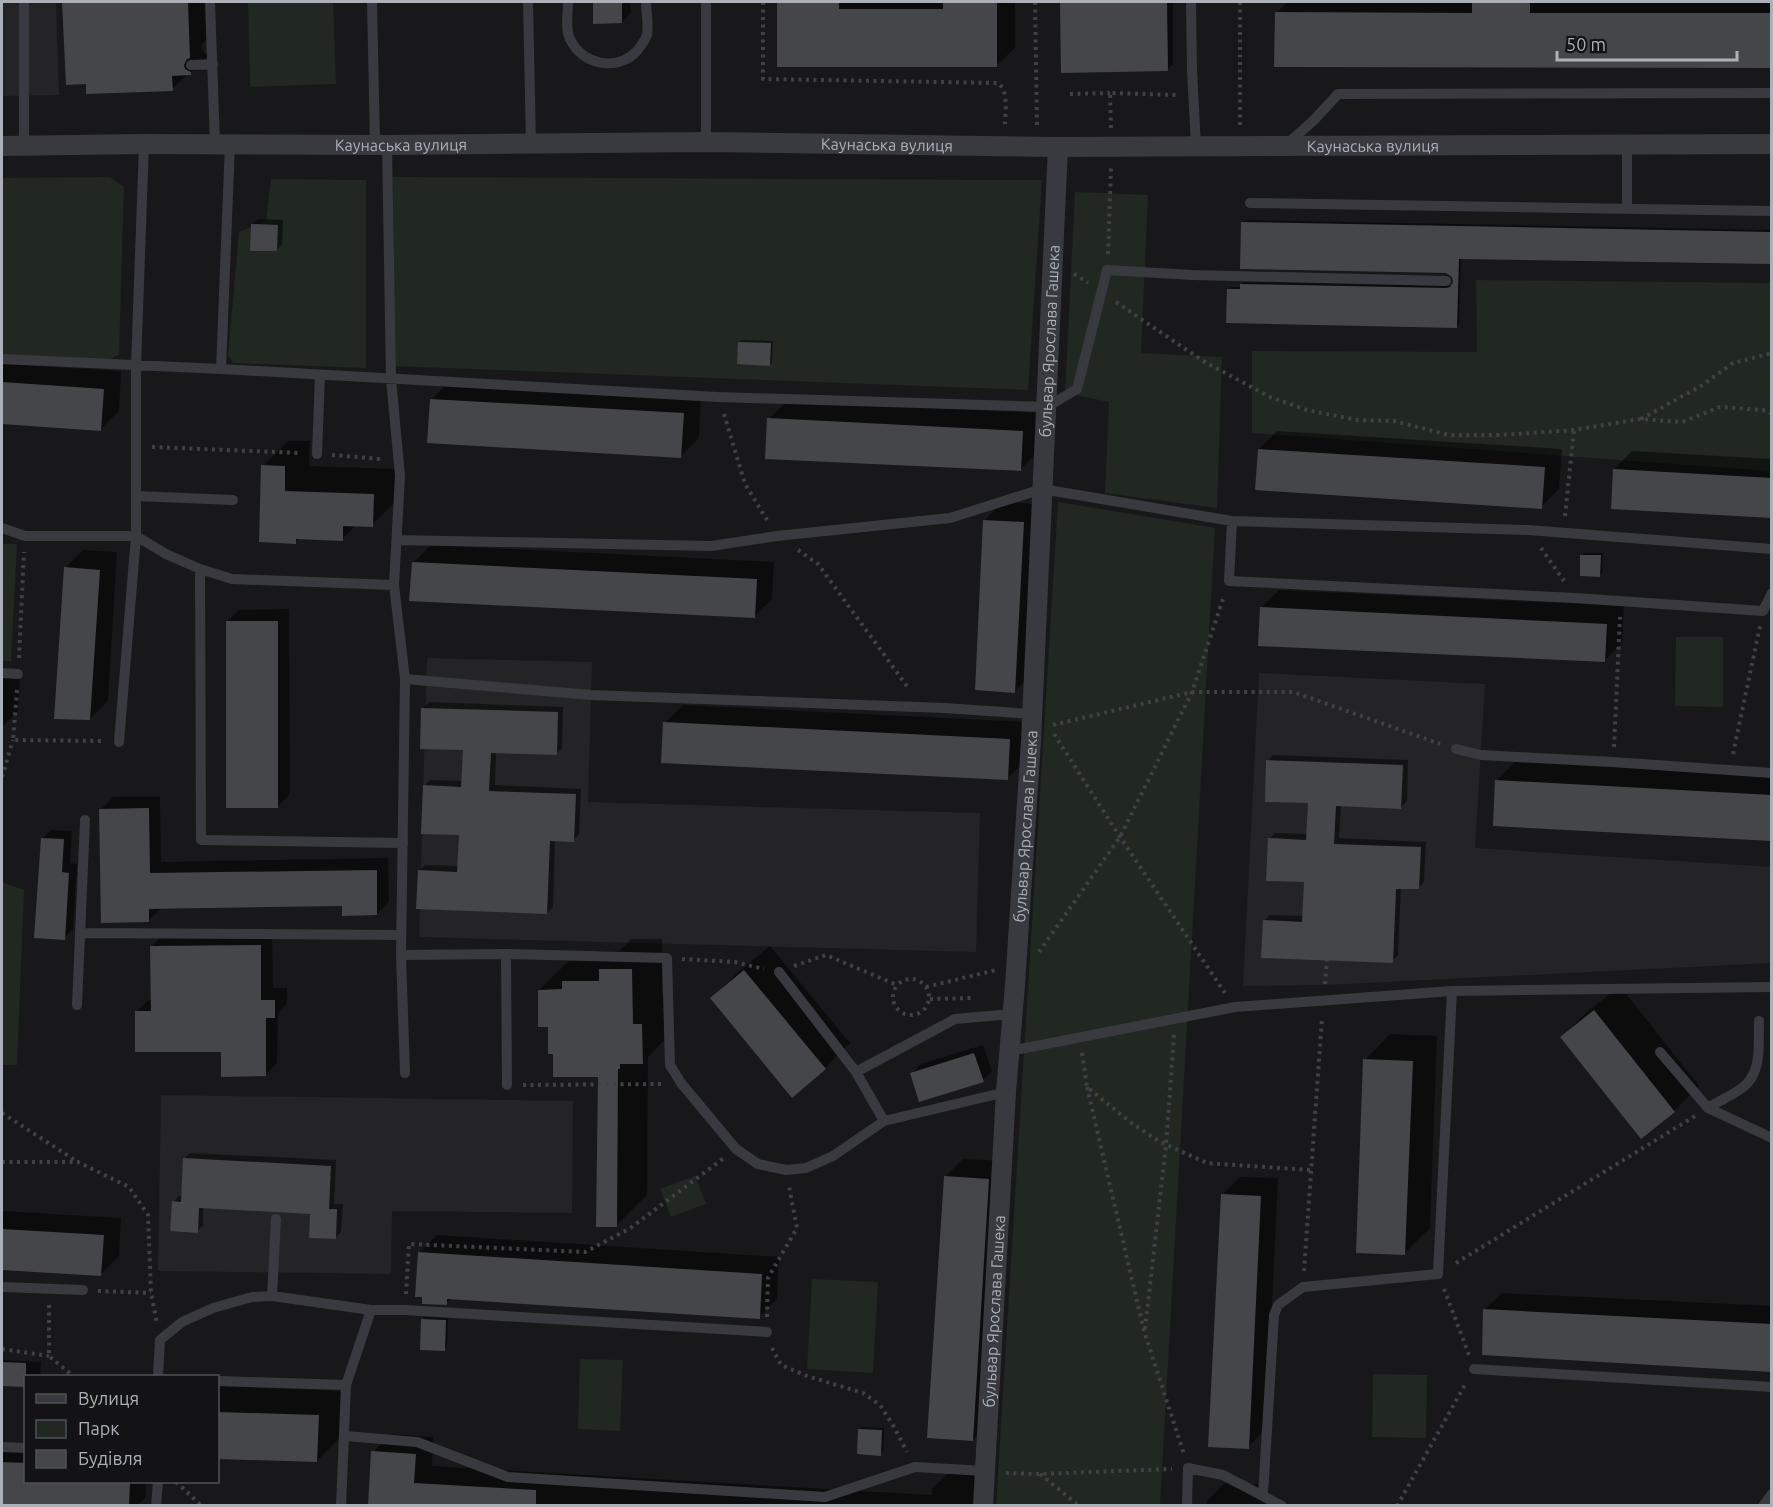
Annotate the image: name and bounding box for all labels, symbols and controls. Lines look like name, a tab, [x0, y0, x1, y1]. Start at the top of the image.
scale bar	[1557, 24, 1737, 62]
text: 50 m	[1566, 34, 1606, 54]
street label: Каунаська вулиця	[335, 135, 467, 154]
street label: Каунаська вулиця	[821, 135, 953, 155]
street label: Каунаська вулиця	[1307, 136, 1439, 155]
street label: бульвар Ярослава Гашека	[1036, 244, 1063, 438]
street label: бульвар Ярослава Гашека	[1010, 730, 1040, 923]
street label: бульвар Ярослава Гашека	[979, 1215, 1008, 1408]
legend	[24, 1375, 219, 1483]
text: Вулиця	[78, 1388, 139, 1408]
text: Парк	[78, 1418, 119, 1438]
text: Будівля	[78, 1448, 143, 1468]

